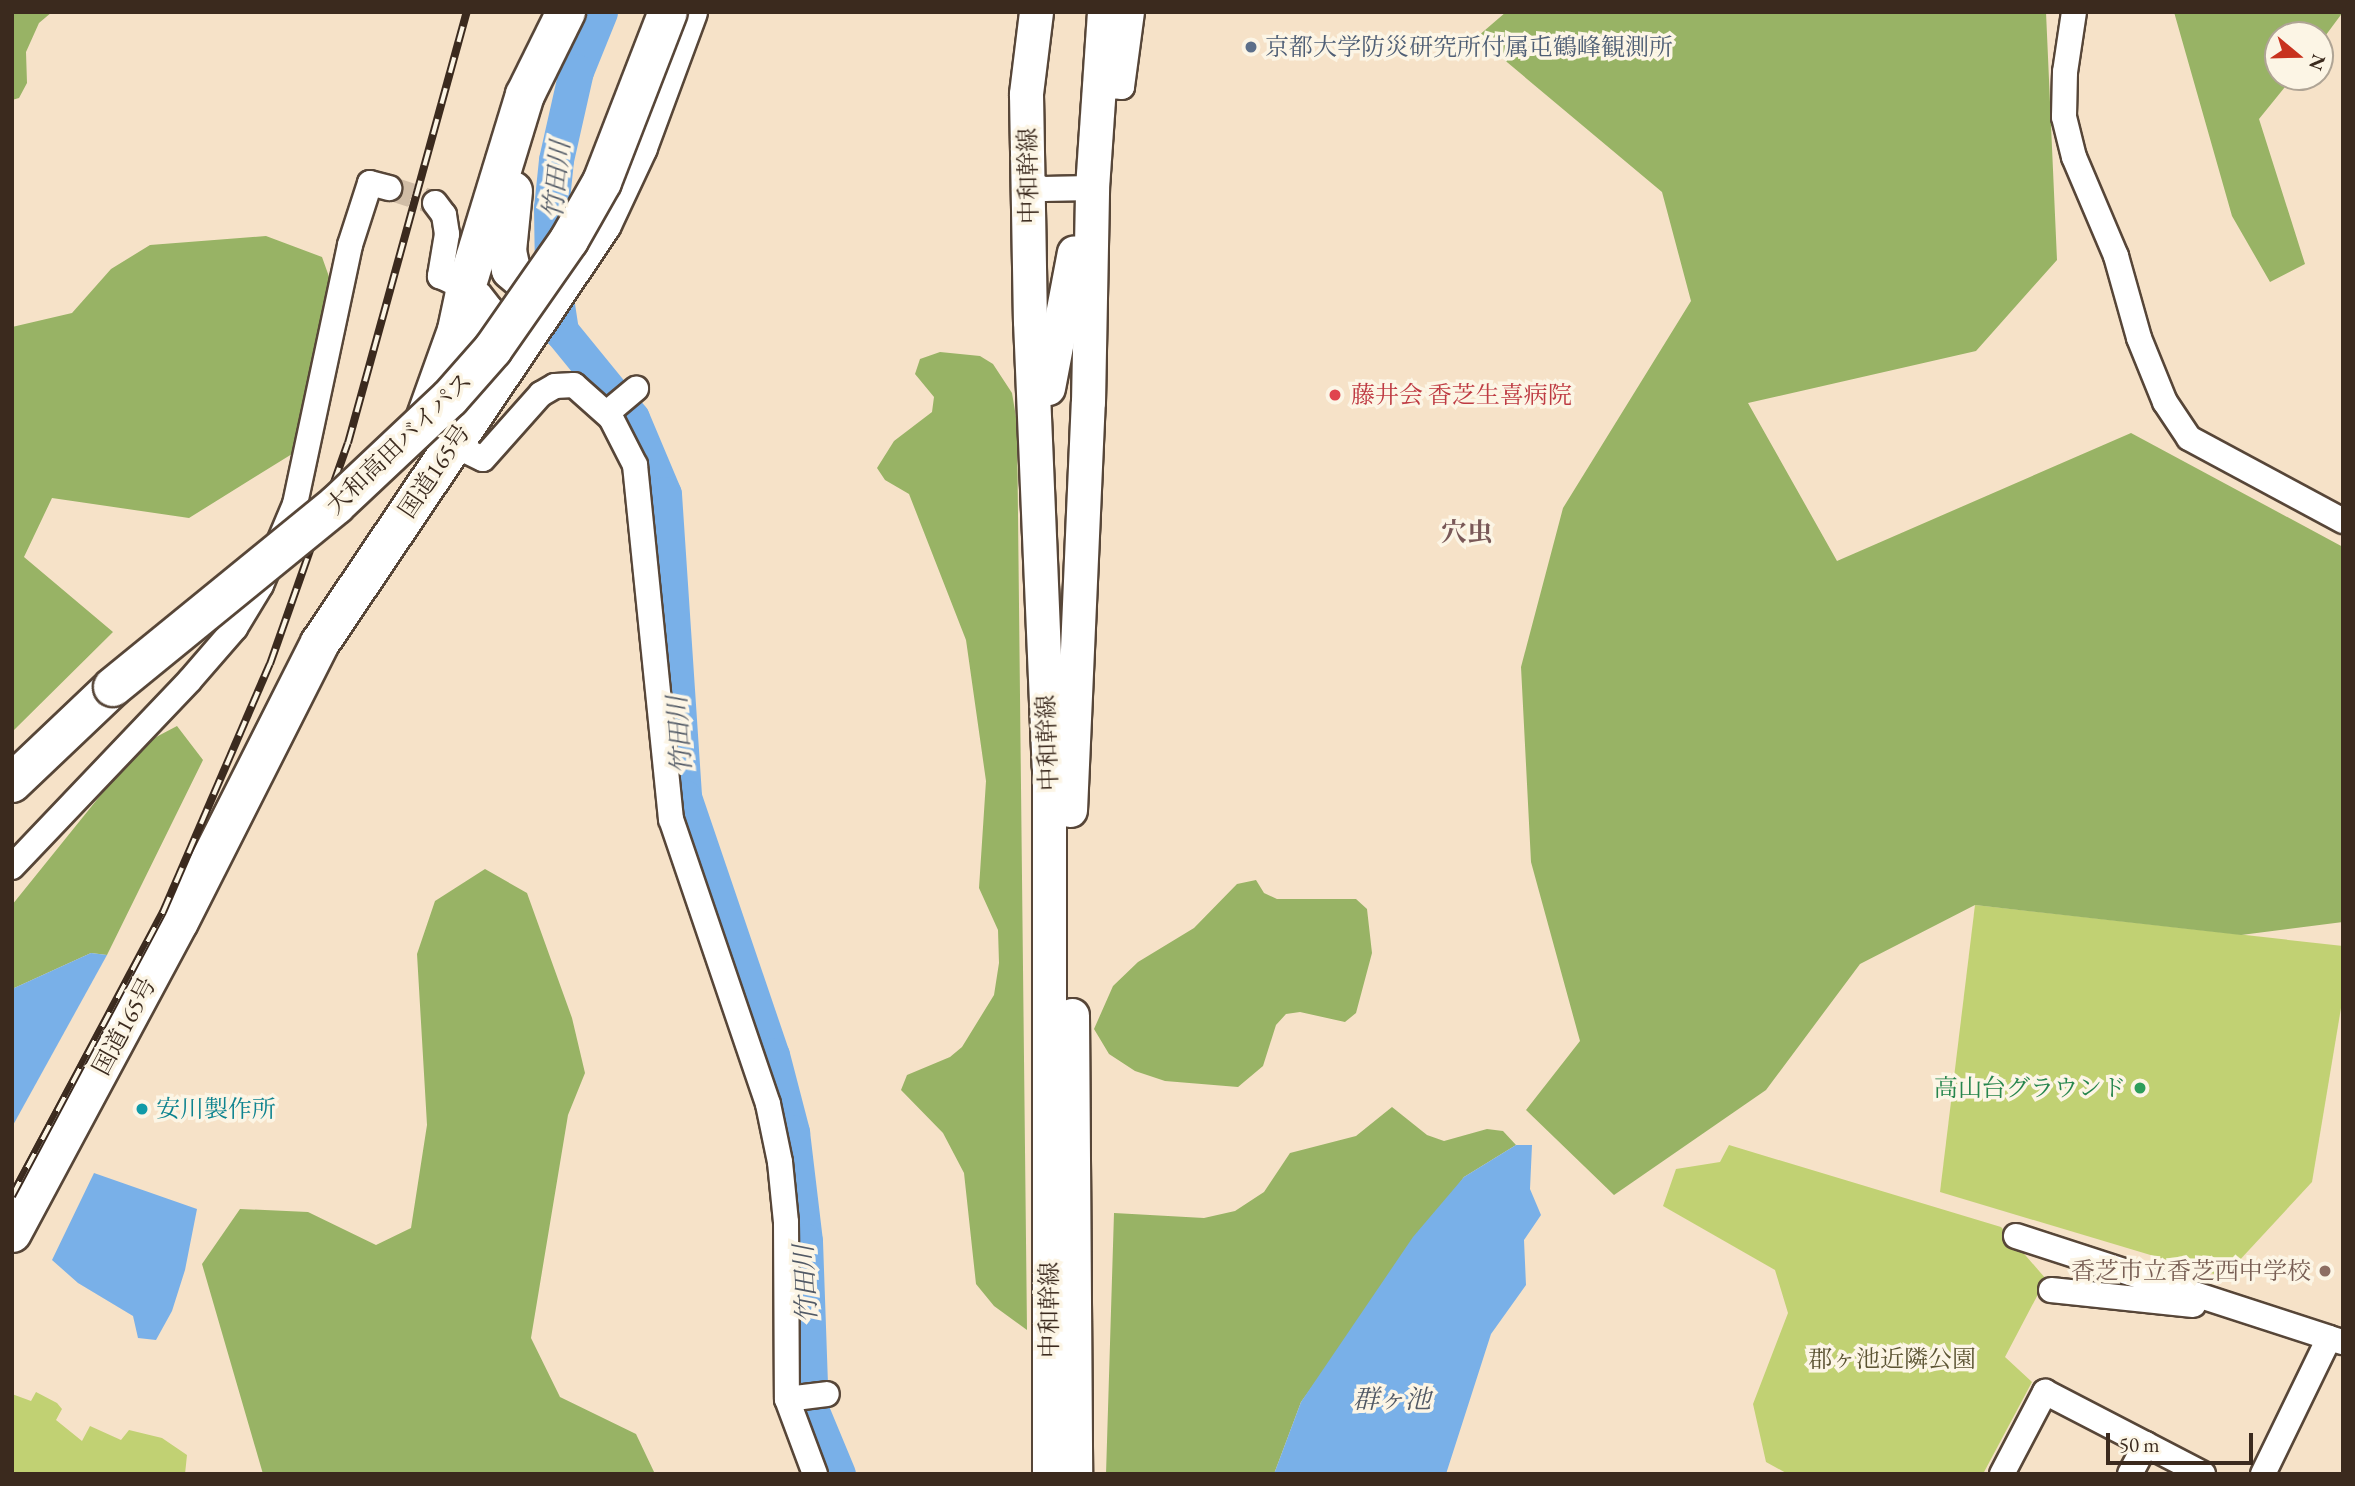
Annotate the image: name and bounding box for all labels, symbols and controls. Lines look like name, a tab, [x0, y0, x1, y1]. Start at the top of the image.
north arrow	[2264, 21, 2334, 91]
place label: 京都大学防災研究所付属屯鶴峰観測所	[1265, 33, 1673, 61]
marker: 京都大学防災研究所付属屯鶴峰観測所	[1243, 39, 1259, 55]
text: N	[2303, 51, 2332, 74]
street label: 中和幹線	[1013, 128, 1043, 224]
water label: 竹田川	[537, 140, 577, 220]
street label: 大和高田バイパス	[320, 366, 478, 520]
place label: 藤井会 香芝生喜病院	[1351, 381, 1572, 409]
marker: 藤井会 香芝生喜病院	[1325, 385, 1345, 405]
street label: 国道165号	[392, 419, 476, 523]
district label: 穴虫	[1441, 517, 1493, 549]
water label: 竹田川	[662, 695, 698, 775]
street label: 中和幹線	[1031, 695, 1063, 791]
street label: 国道165号	[86, 972, 162, 1080]
place label: 高山台グラウンド	[1934, 1074, 2126, 1102]
marker: 高山台グラウンド	[2132, 1080, 2148, 1096]
place label: 安川製作所	[156, 1095, 276, 1123]
marker: 安川製作所	[134, 1101, 150, 1117]
water label: 竹田川	[788, 1244, 824, 1324]
place label: 香芝市立香芝西中学校	[2071, 1257, 2311, 1285]
street label: 中和幹線	[1035, 1262, 1063, 1358]
marker: 香芝市立香芝西中学校	[2317, 1263, 2333, 1279]
park label: 郡ヶ池近隣公園	[1808, 1345, 1976, 1373]
water label: 群ヶ池	[1353, 1384, 1431, 1416]
scale bar	[2110, 1420, 2257, 1464]
text: 50 m	[2119, 1431, 2160, 1458]

